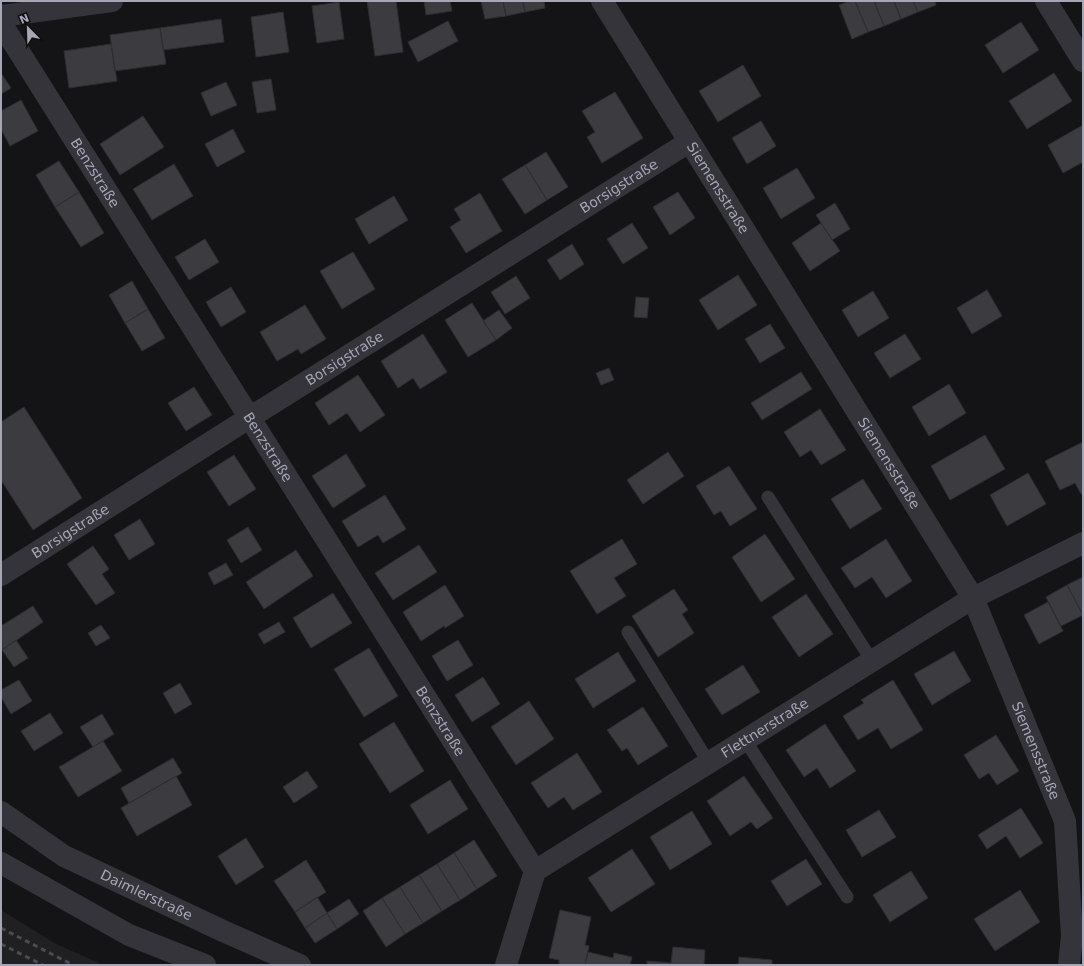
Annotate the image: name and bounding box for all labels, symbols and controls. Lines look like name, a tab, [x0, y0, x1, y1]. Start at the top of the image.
north arrow	[8, 8, 48, 48]
text: N	[18, 11, 31, 27]
street label: Benzstraße	[67, 135, 123, 210]
street label: Siemensstraße	[684, 139, 752, 236]
street label: Borsigstraße	[577, 156, 661, 216]
street label: Borsigstraße	[302, 328, 386, 389]
street label: Benzstraße	[240, 409, 296, 485]
street label: Siemensstraße	[855, 414, 923, 512]
street label: Borsigstraße	[29, 501, 112, 562]
street label: Benzstraße	[413, 683, 468, 759]
street label: Flettnerstraße	[718, 695, 811, 761]
street label: Siemensstraße	[1009, 699, 1063, 802]
street label: Daimlerstraße	[98, 866, 195, 923]

